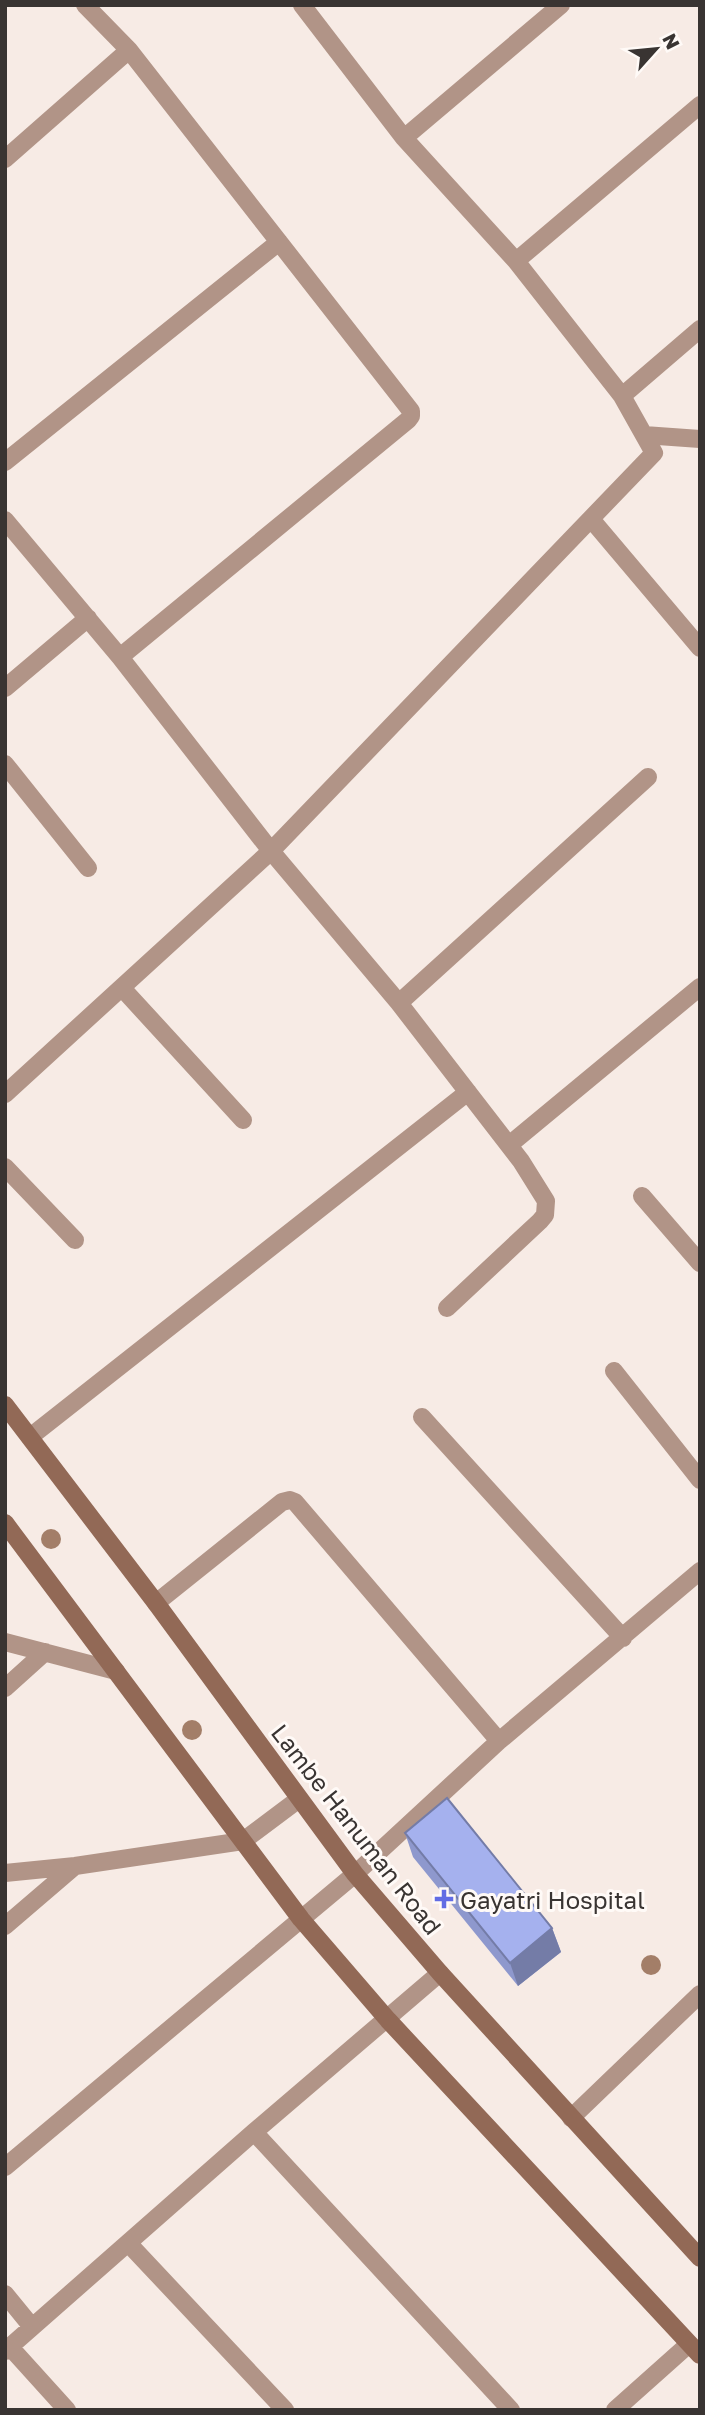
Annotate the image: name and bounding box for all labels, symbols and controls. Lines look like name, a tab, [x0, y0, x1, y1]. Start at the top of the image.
north arrow	[621, 14, 691, 84]
text: N	[658, 29, 685, 53]
street label: Lambe Hanuman Road	[266, 1718, 448, 1940]
place label: Gayatri Hospital	[460, 1885, 645, 1914]
marker: Gayatri Hospital	[434, 1889, 454, 1909]

